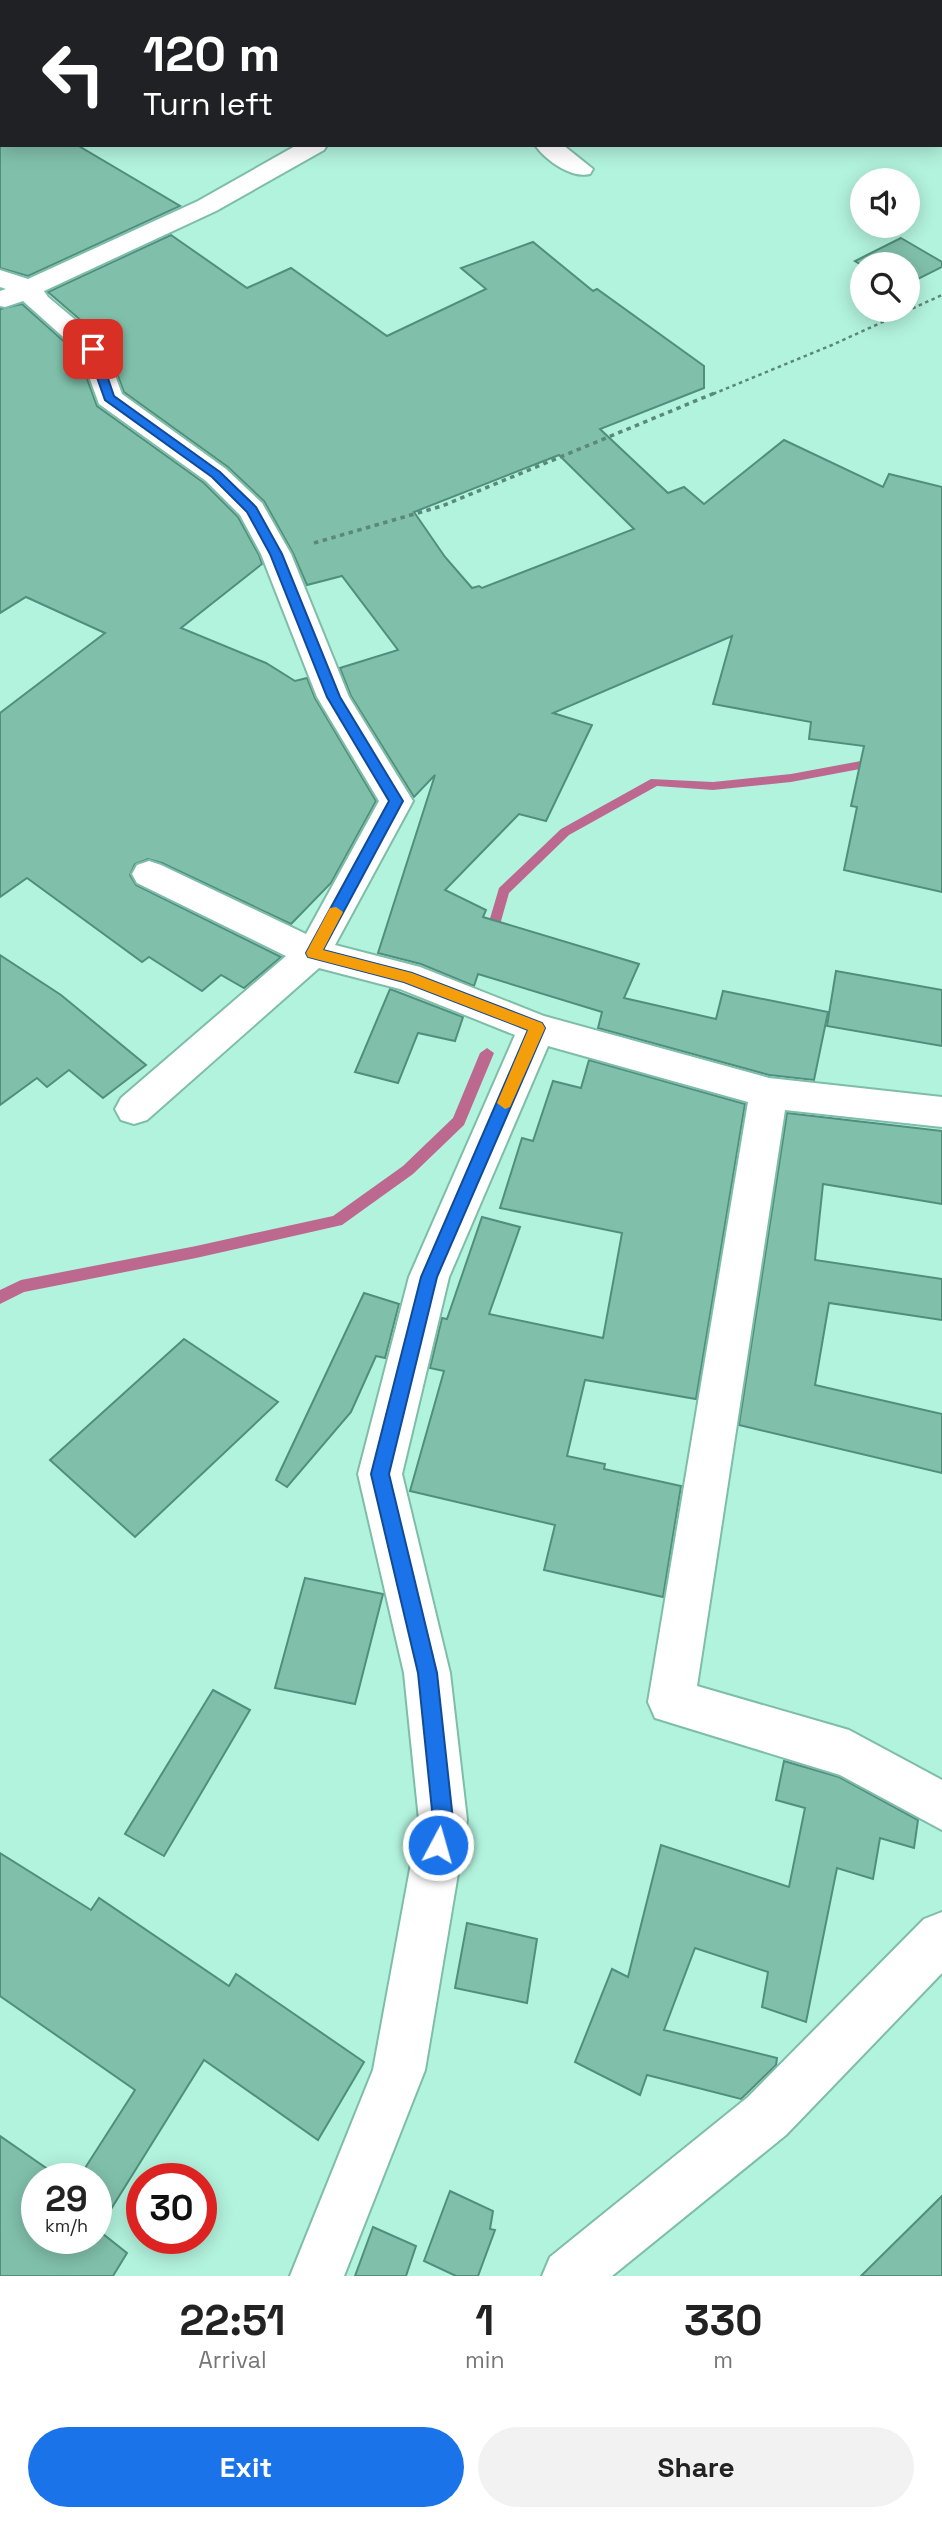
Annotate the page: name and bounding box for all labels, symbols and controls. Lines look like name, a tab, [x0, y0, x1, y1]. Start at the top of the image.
text: 120 m	[143, 23, 280, 85]
icon: left	[28, 28, 119, 119]
text: Turn left	[143, 84, 273, 124]
map controls	[850, 168, 920, 322]
button: sound	[850, 168, 920, 238]
button: search	[850, 252, 920, 322]
pin	[63, 319, 123, 379]
icon: arrive	[74, 330, 112, 368]
position arrow	[401, 1808, 475, 1882]
speed limit sign: 30	[126, 2163, 217, 2254]
text: 29	[45, 2177, 88, 2221]
text: km/h	[45, 2214, 88, 2237]
text: 22:51	[180, 2294, 285, 2347]
text: 1	[475, 2294, 494, 2347]
text: 330	[684, 2294, 762, 2347]
text: Arrival	[198, 2345, 267, 2375]
text: min	[465, 2345, 505, 2375]
text: m	[713, 2345, 733, 2375]
button: Exit	[28, 2427, 464, 2507]
button: Share	[478, 2427, 914, 2507]

